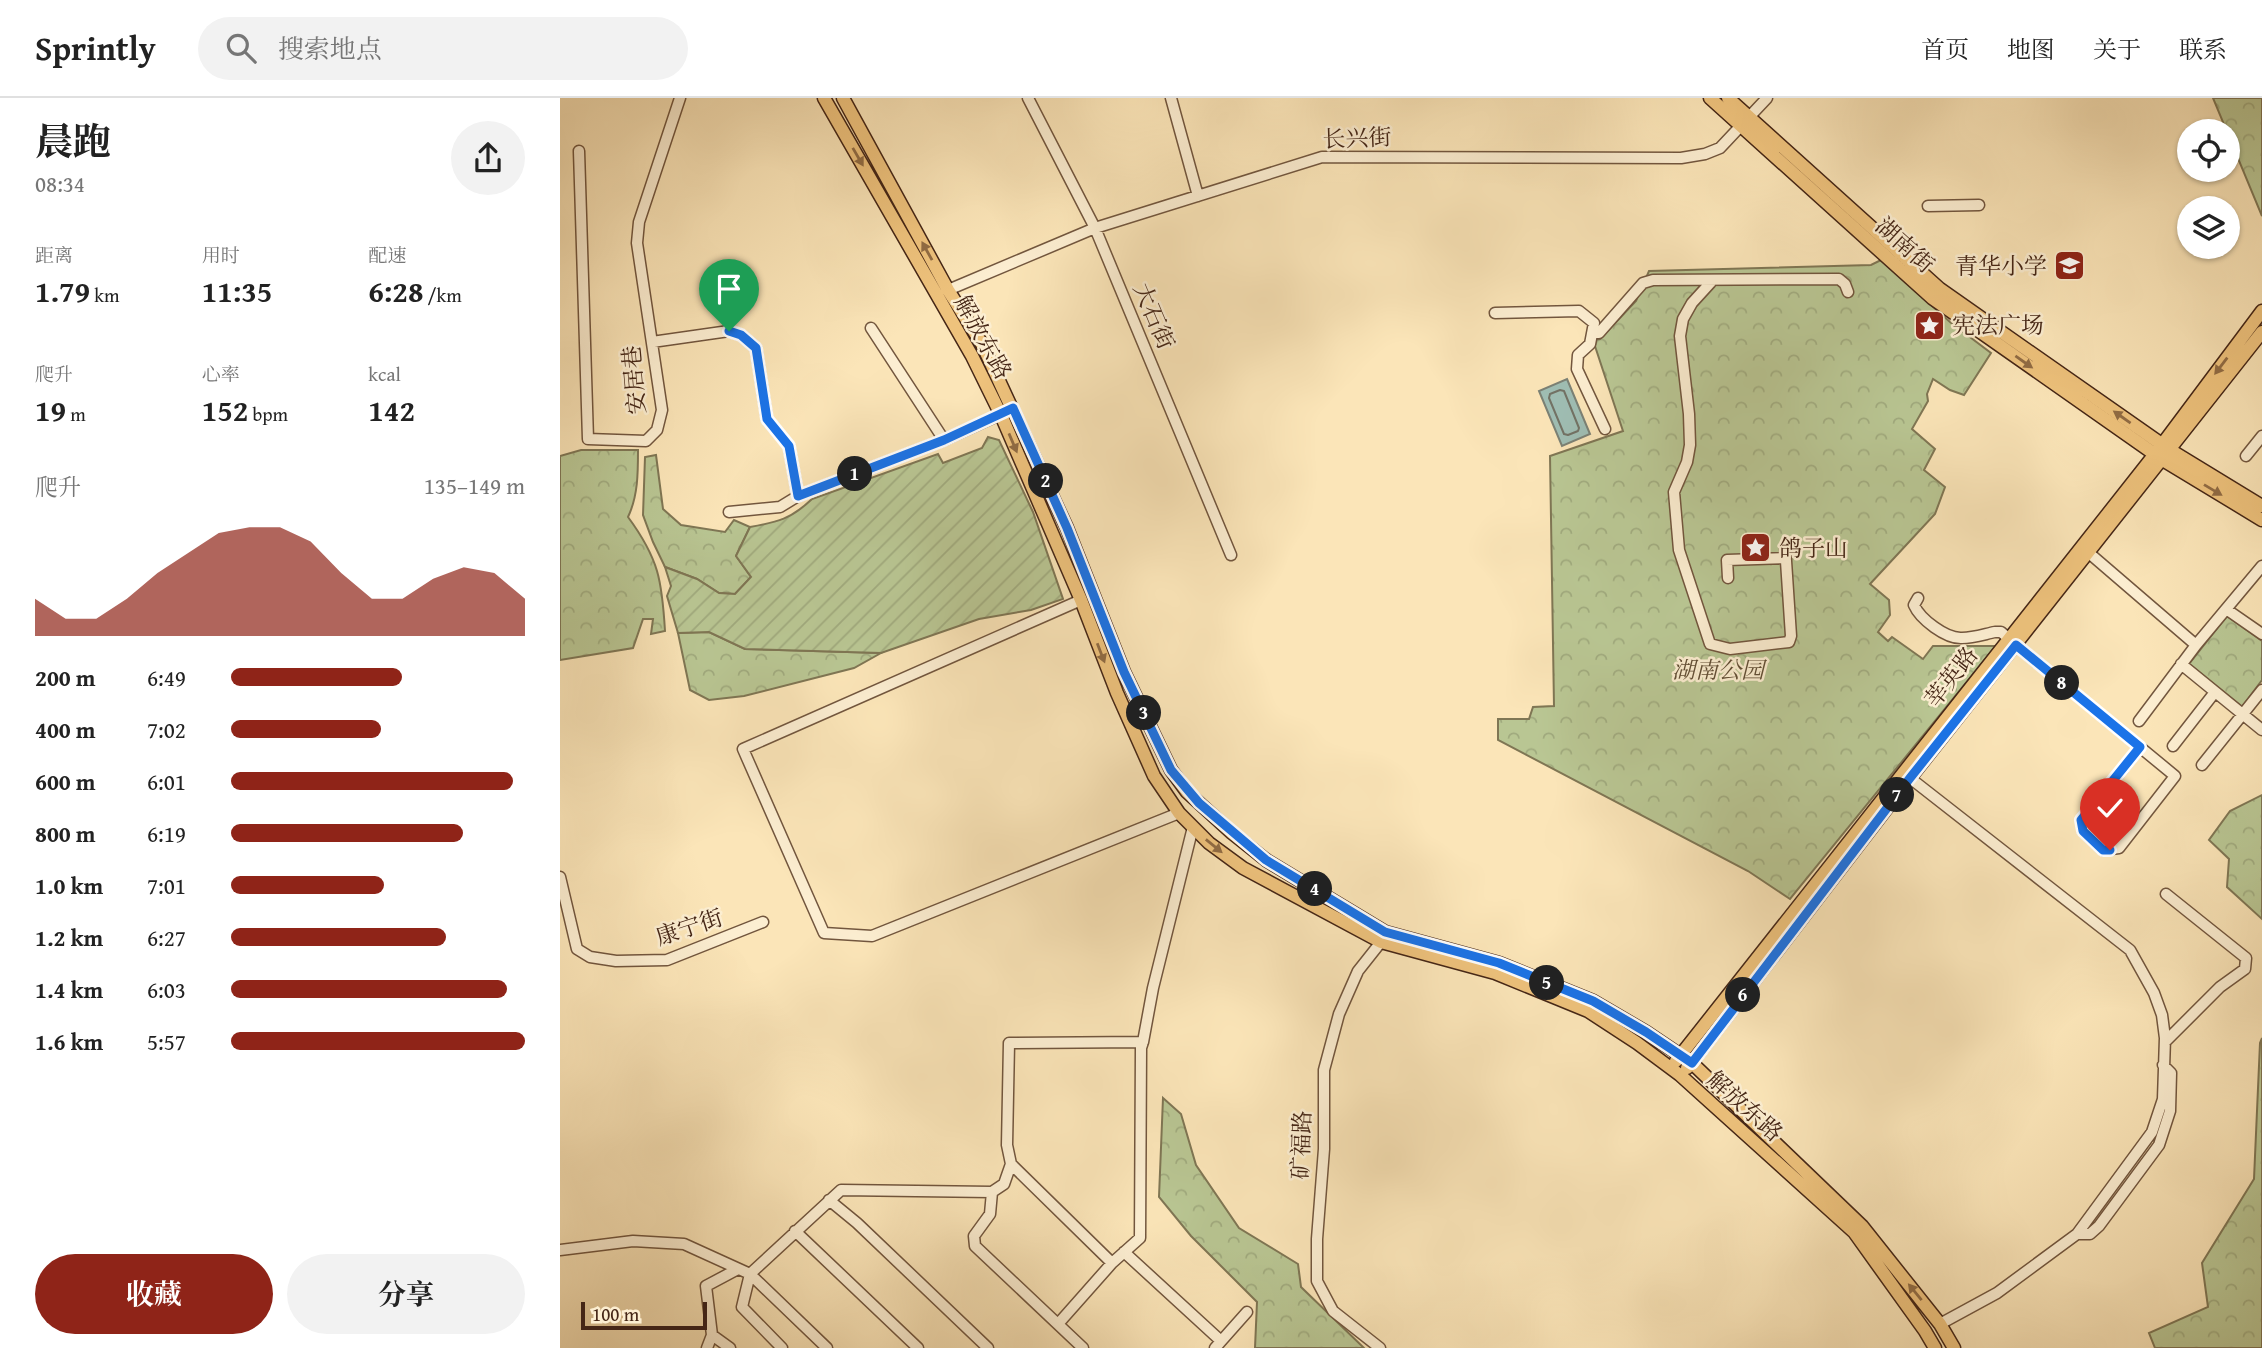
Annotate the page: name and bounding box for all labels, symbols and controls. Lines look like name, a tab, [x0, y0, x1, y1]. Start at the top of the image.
search box	[198, 17, 688, 80]
text: Sprintly	[35, 24, 156, 72]
icon: search	[222, 29, 260, 67]
text: 搜索地点	[278, 29, 382, 68]
text: 首页	[1921, 32, 1969, 67]
text: 地图	[2007, 32, 2055, 67]
text: 关于	[2093, 32, 2141, 67]
text: 联系	[2179, 32, 2227, 67]
text: 晨跑	[35, 113, 111, 169]
map controls	[2177, 119, 2240, 259]
button: locate	[2177, 119, 2240, 182]
street label: 长兴街	[1322, 120, 1392, 155]
button: share	[451, 121, 525, 195]
one-way arrow	[852, 148, 864, 167]
text: 08:34	[35, 167, 85, 200]
button: layers	[2177, 196, 2240, 259]
street label: 湖南街	[1869, 209, 1942, 280]
text: 距离	[35, 241, 73, 269]
text: 用时	[202, 241, 240, 269]
text: 配速	[368, 241, 406, 269]
one-way arrow	[921, 241, 933, 261]
place label: 青华小学	[1955, 249, 2047, 282]
school or university icon: 青华小学	[2053, 249, 2087, 283]
pin	[699, 259, 759, 331]
text: 1.79	[35, 269, 90, 313]
text: 11:35	[202, 269, 272, 313]
text: 6:28	[368, 269, 423, 313]
icon: arrive	[710, 270, 748, 308]
street label: 大石街	[1126, 278, 1183, 354]
text: km	[90, 281, 119, 309]
text: /km	[423, 281, 462, 309]
street label: 解放东路	[947, 289, 1020, 385]
place icon: 宪法广场	[1912, 308, 1946, 342]
place label: 宪法广场	[1952, 308, 2044, 341]
street label: 安居巷	[614, 344, 653, 416]
one-way arrow	[2015, 355, 2033, 369]
one-way arrow	[2214, 357, 2228, 375]
text: 爬升	[35, 360, 73, 388]
text: 心率	[202, 360, 240, 388]
text: kcal	[368, 360, 401, 388]
text: 19	[35, 388, 66, 432]
text: 152	[202, 388, 248, 432]
text: 142	[368, 388, 415, 432]
text: m	[66, 400, 86, 428]
text: bpm	[248, 400, 288, 428]
one-way arrow	[2113, 410, 2131, 424]
one-way arrow	[1007, 433, 1019, 453]
pin: 1	[838, 456, 872, 492]
text: 1	[850, 459, 859, 487]
pin: 2	[1028, 464, 1064, 498]
text: 2	[1041, 466, 1050, 494]
text: 135–149 m	[424, 469, 525, 502]
text: 爬升	[35, 470, 81, 503]
one-way arrow	[2203, 483, 2222, 496]
place icon: 鸽子山	[1739, 531, 1773, 565]
place label: 鸽子山	[1779, 531, 1848, 564]
street label: 莘英路	[1916, 639, 1985, 714]
one-way arrow	[1096, 642, 1107, 663]
park label: 湖南公园	[1672, 653, 1768, 686]
text: 200 m	[35, 661, 96, 694]
text: 6:49	[147, 661, 186, 694]
pin: 8	[2044, 666, 2080, 700]
text: 8	[2057, 668, 2066, 696]
pin: 3	[1126, 696, 1162, 730]
text: 3	[1139, 698, 1148, 726]
text: 400 m	[35, 713, 96, 746]
text: 7:02	[147, 713, 186, 746]
text: 600 m	[35, 765, 96, 798]
text: 6:01	[147, 765, 186, 798]
pin: 7	[1880, 778, 1914, 812]
pin	[2080, 778, 2140, 850]
text: 7	[1892, 780, 1901, 808]
icon: check	[2091, 789, 2129, 827]
text: 800 m	[35, 817, 96, 850]
text: 6:19	[147, 817, 186, 850]
one-way arrow	[1205, 839, 1223, 854]
text: 1.0 km	[35, 869, 103, 902]
text: 7:01	[147, 869, 186, 902]
pin: 4	[1298, 872, 1332, 906]
text: 4	[1310, 874, 1319, 902]
street label: 康宁街	[651, 900, 727, 953]
text: 1.2 km	[35, 921, 103, 954]
text: 6:27	[147, 921, 186, 954]
pin: 5	[1530, 966, 1564, 1001]
text: 5	[1542, 968, 1551, 996]
text: 1.4 km	[35, 973, 103, 1006]
text: 6:03	[147, 973, 186, 1006]
pin: 6	[1726, 978, 1760, 1012]
text: 6	[1738, 980, 1747, 1008]
text: 1.6 km	[35, 1025, 103, 1058]
text: 5:57	[147, 1025, 186, 1058]
street label: 解放东路	[1700, 1063, 1791, 1149]
street label: 矿福路	[1283, 1110, 1318, 1180]
button: 收藏	[35, 1254, 273, 1334]
button: 分享	[287, 1254, 525, 1334]
one-way arrow	[1908, 1284, 1923, 1301]
scale bar	[581, 1299, 707, 1331]
text: 100 m	[592, 1300, 639, 1328]

